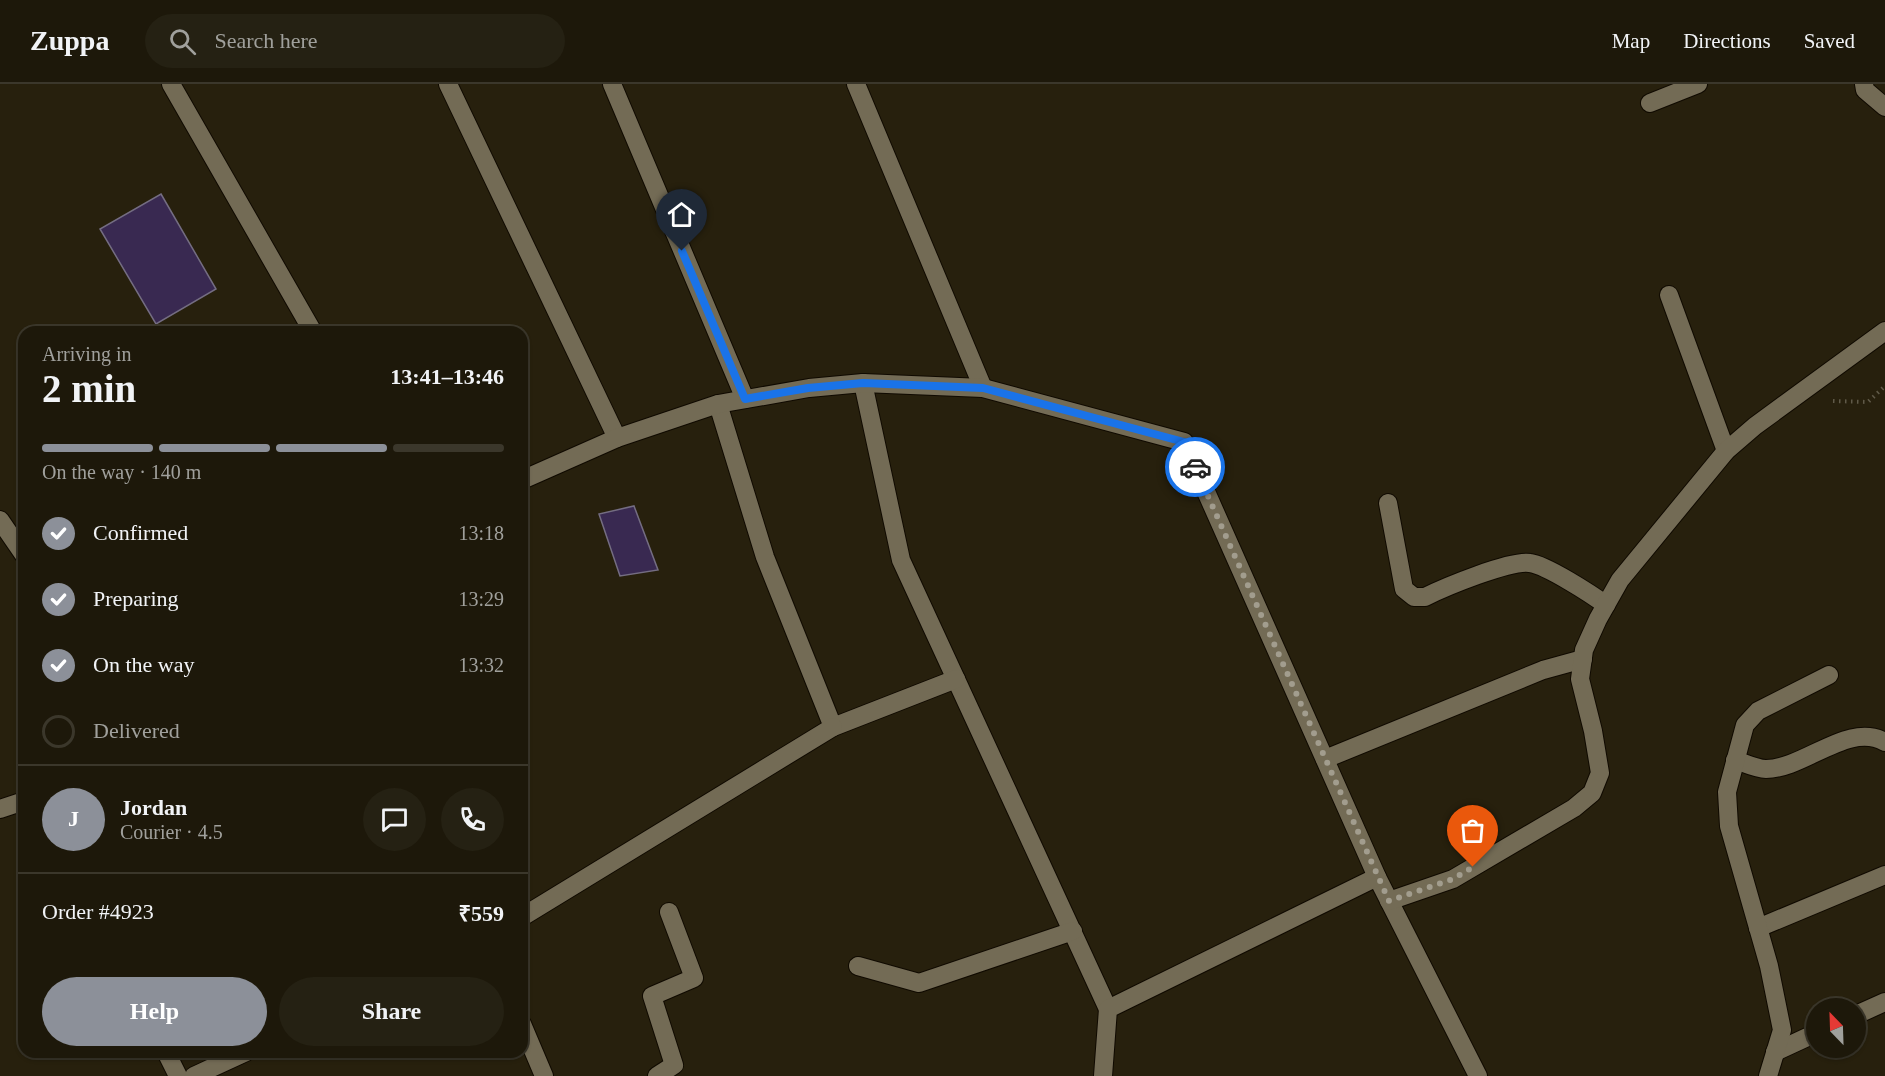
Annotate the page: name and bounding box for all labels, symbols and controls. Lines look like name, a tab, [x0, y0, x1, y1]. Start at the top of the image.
search box	[145, 14, 565, 68]
text: Zuppa	[30, 25, 109, 56]
icon: search	[166, 25, 199, 58]
text: Search here	[214, 28, 318, 53]
text: Map	[1612, 29, 1650, 53]
text: Directions	[1683, 29, 1771, 53]
text: Saved	[1804, 29, 1855, 53]
pin	[656, 189, 707, 251]
icon: home	[665, 198, 698, 231]
text: Arriving in	[42, 343, 131, 365]
text: 13:41–13:46	[390, 364, 504, 389]
text: 2 min	[42, 367, 136, 410]
courier	[1165, 437, 1225, 497]
icon: car	[1179, 451, 1212, 484]
text: On the way · 140 m	[42, 461, 201, 483]
icon: check	[42, 517, 75, 550]
text: Confirmed	[93, 520, 188, 545]
text: 13:18	[458, 522, 504, 544]
icon: check	[42, 583, 75, 616]
text: Preparing	[93, 586, 179, 611]
text: 13:29	[458, 588, 504, 610]
icon: check	[42, 649, 75, 682]
text: On the way	[93, 652, 194, 677]
text: 13:32	[458, 654, 504, 676]
text: Delivered	[93, 718, 180, 743]
button: chat	[363, 788, 426, 851]
button: phone	[441, 788, 504, 851]
text: Jordan	[120, 795, 187, 820]
pin	[1447, 805, 1498, 867]
text: J	[68, 806, 79, 831]
icon: bag	[1456, 814, 1489, 847]
text: Courier · 4.5	[120, 821, 223, 843]
text: Order #4923	[42, 899, 154, 924]
text: ₹559	[458, 901, 504, 926]
button: Help	[42, 977, 267, 1046]
button: Share	[279, 977, 504, 1046]
north arrow	[1806, 998, 1866, 1058]
map controls	[1806, 998, 1866, 1058]

